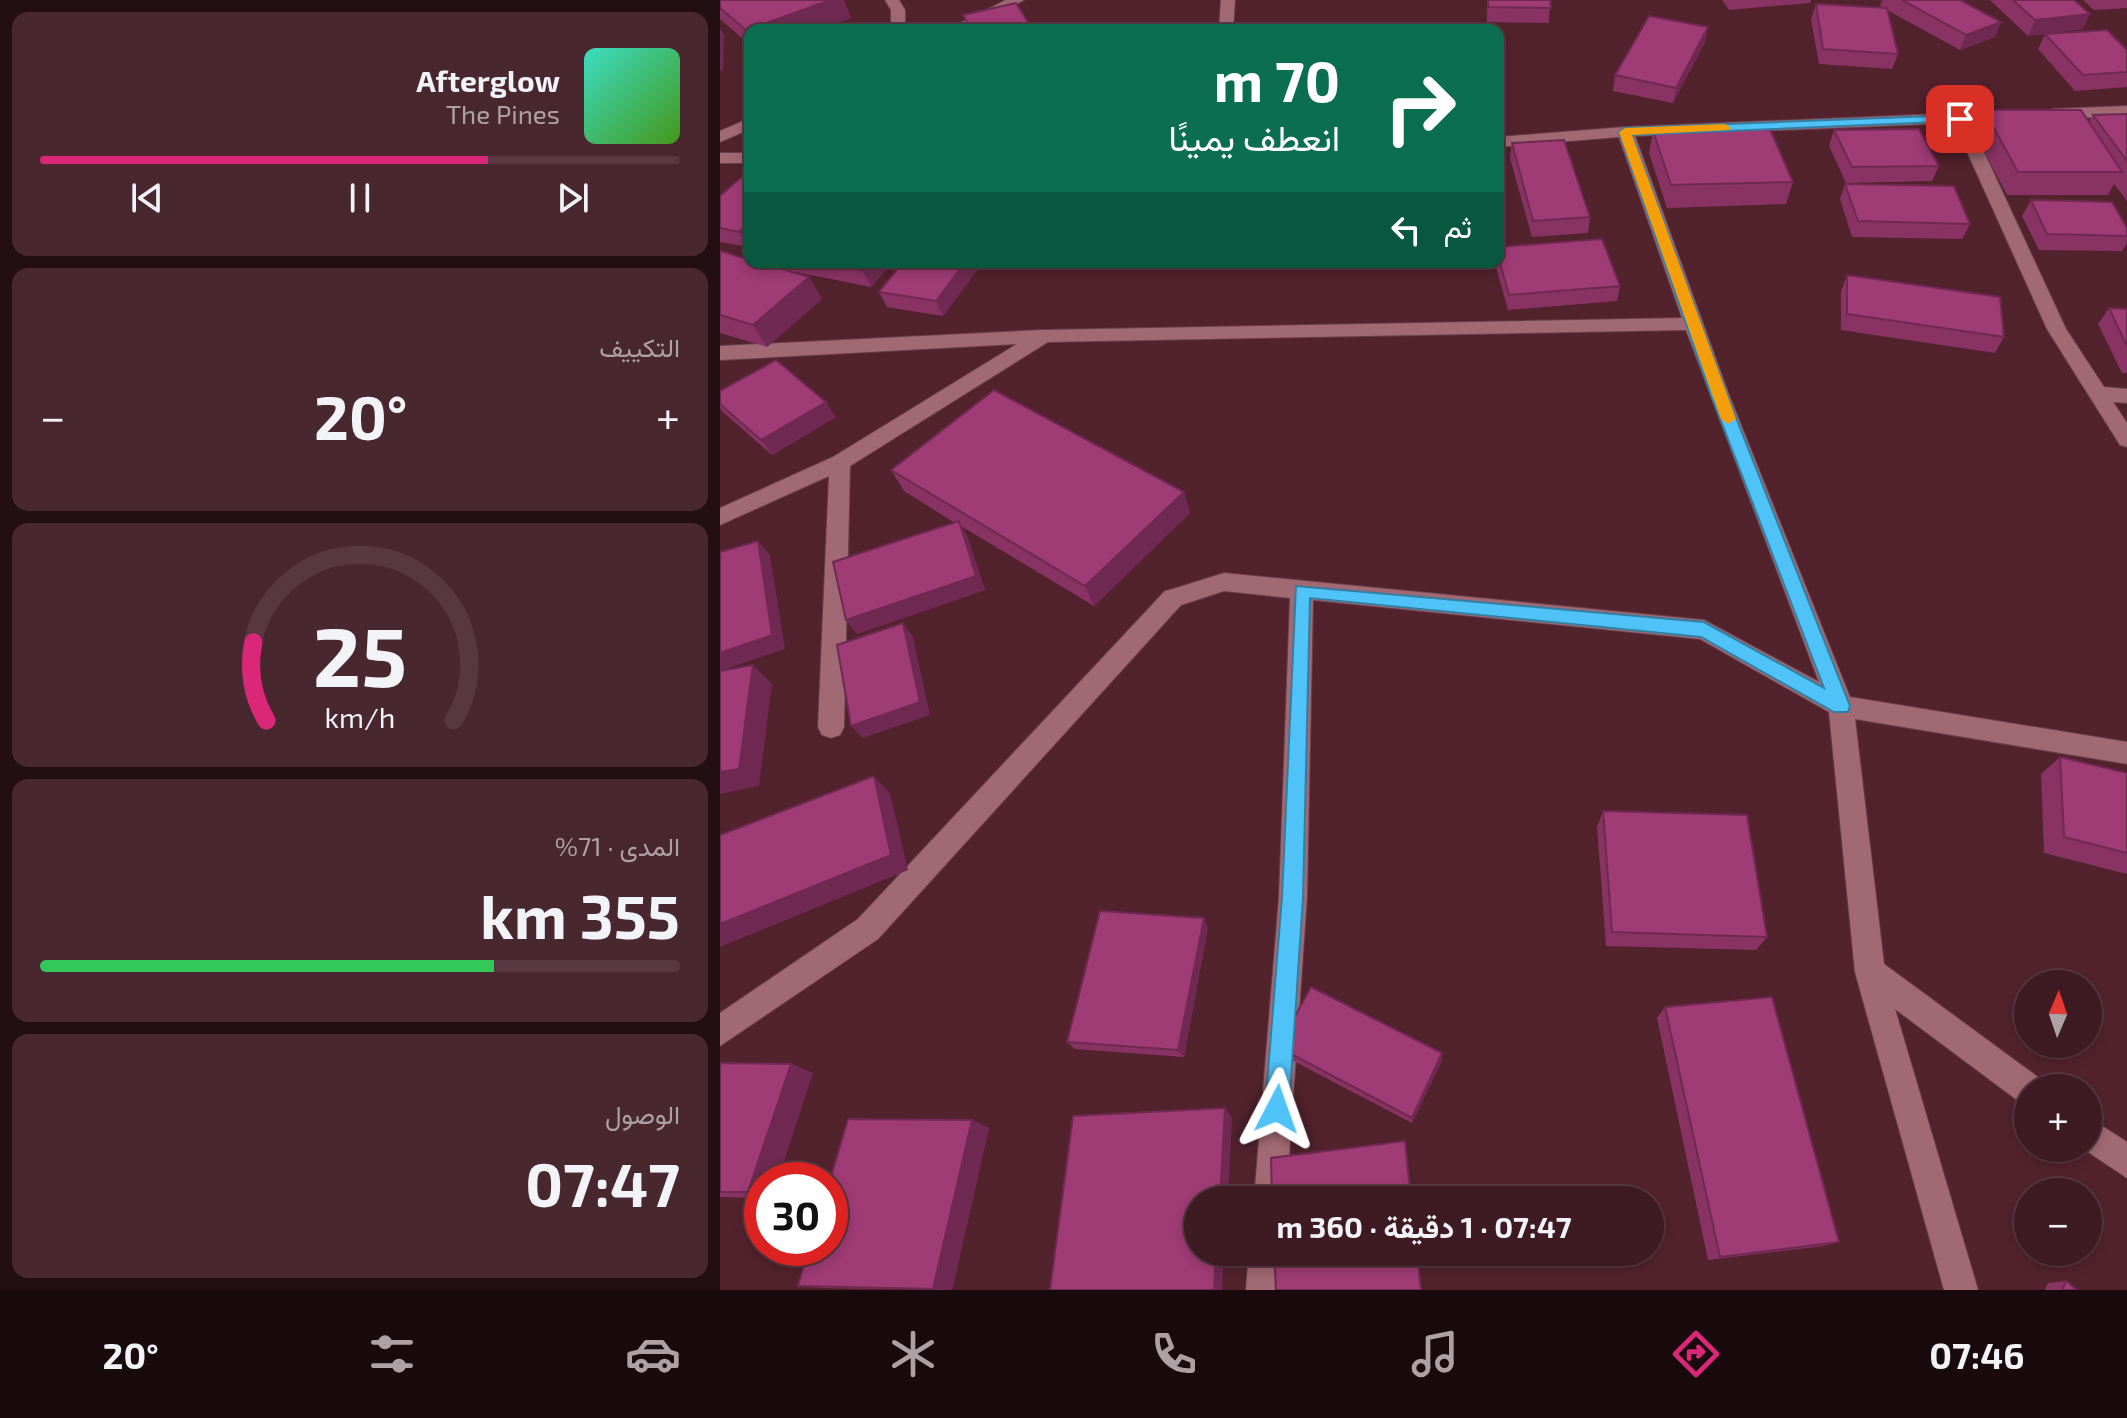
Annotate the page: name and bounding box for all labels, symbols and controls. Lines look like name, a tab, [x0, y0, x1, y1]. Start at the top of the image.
text: 70 m	[1214, 46, 1340, 113]
icon: right	[1368, 56, 1472, 160]
text: Afterglow	[416, 62, 560, 98]
pin	[1926, 85, 1994, 153]
icon: arrive	[1938, 97, 1982, 141]
text: The Pines	[446, 98, 560, 129]
text: انعطف يمينًا	[1169, 115, 1340, 158]
icon: previous	[125, 176, 169, 220]
icon: pause	[338, 176, 382, 220]
icon: next	[551, 176, 595, 220]
icon: left	[1384, 208, 1428, 252]
text: ثم	[1444, 208, 1472, 244]
text: التكييف	[599, 331, 680, 362]
text: 20°	[314, 380, 407, 452]
text: −	[40, 389, 66, 442]
text: +	[656, 389, 680, 442]
text: 25	[313, 604, 407, 704]
text: km/h	[325, 699, 395, 734]
text: المدى · 71%	[555, 830, 680, 861]
text: 355 km	[480, 879, 680, 951]
north arrow	[2014, 970, 2102, 1058]
map controls	[2014, 970, 2102, 1266]
position arrow	[1235, 1067, 1319, 1151]
button: +	[2014, 1074, 2102, 1162]
text: الوصول	[605, 1098, 680, 1129]
text: 07:47	[525, 1147, 680, 1219]
speed limit sign: 30	[744, 1162, 848, 1266]
button: −	[2014, 1178, 2102, 1266]
text: 07:47 · 1 دقيقة · 360 m	[1276, 1208, 1572, 1244]
icon: filters	[364, 1326, 420, 1382]
icon: car	[625, 1326, 681, 1382]
icon: climate	[885, 1326, 941, 1382]
icon: phone	[1146, 1326, 1202, 1382]
icon: music	[1407, 1326, 1463, 1382]
icon: directions	[1668, 1326, 1724, 1382]
text: 20°	[103, 1333, 159, 1376]
text: 07:46	[1929, 1333, 2025, 1376]

